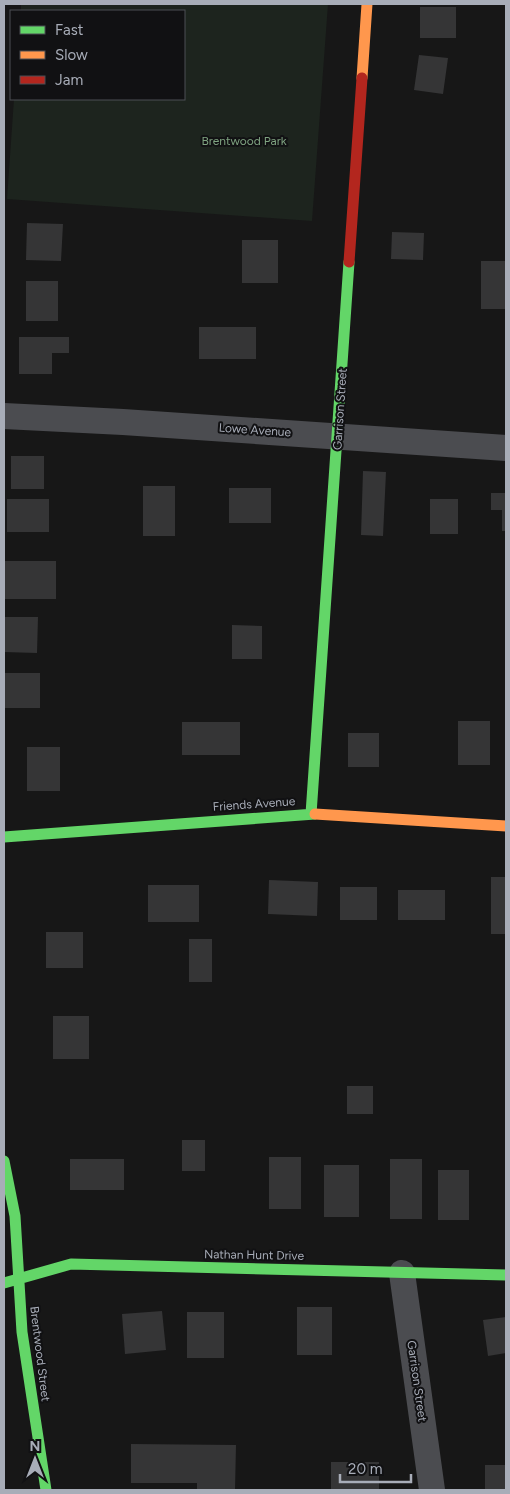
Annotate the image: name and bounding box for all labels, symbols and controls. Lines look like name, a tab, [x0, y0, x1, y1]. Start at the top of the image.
legend	[10, 10, 185, 100]
text: Fast	[55, 21, 84, 39]
text: Slow	[55, 46, 88, 64]
text: Jam	[55, 71, 83, 89]
park label: Brentwood Park	[201, 134, 287, 148]
street label: Garrison Street	[330, 367, 350, 450]
street label: Lowe Avenue	[218, 420, 292, 440]
street label: Friends Avenue	[212, 794, 296, 814]
street label: Nathan Hunt Drive	[204, 1247, 305, 1263]
street label: Brentwood Street	[27, 1306, 53, 1403]
street label: Garrison Street	[404, 1339, 430, 1423]
north arrow	[10, 1434, 60, 1484]
text: N	[30, 1438, 40, 1455]
scale bar	[340, 1452, 411, 1484]
text: 20 m	[348, 1460, 382, 1478]

